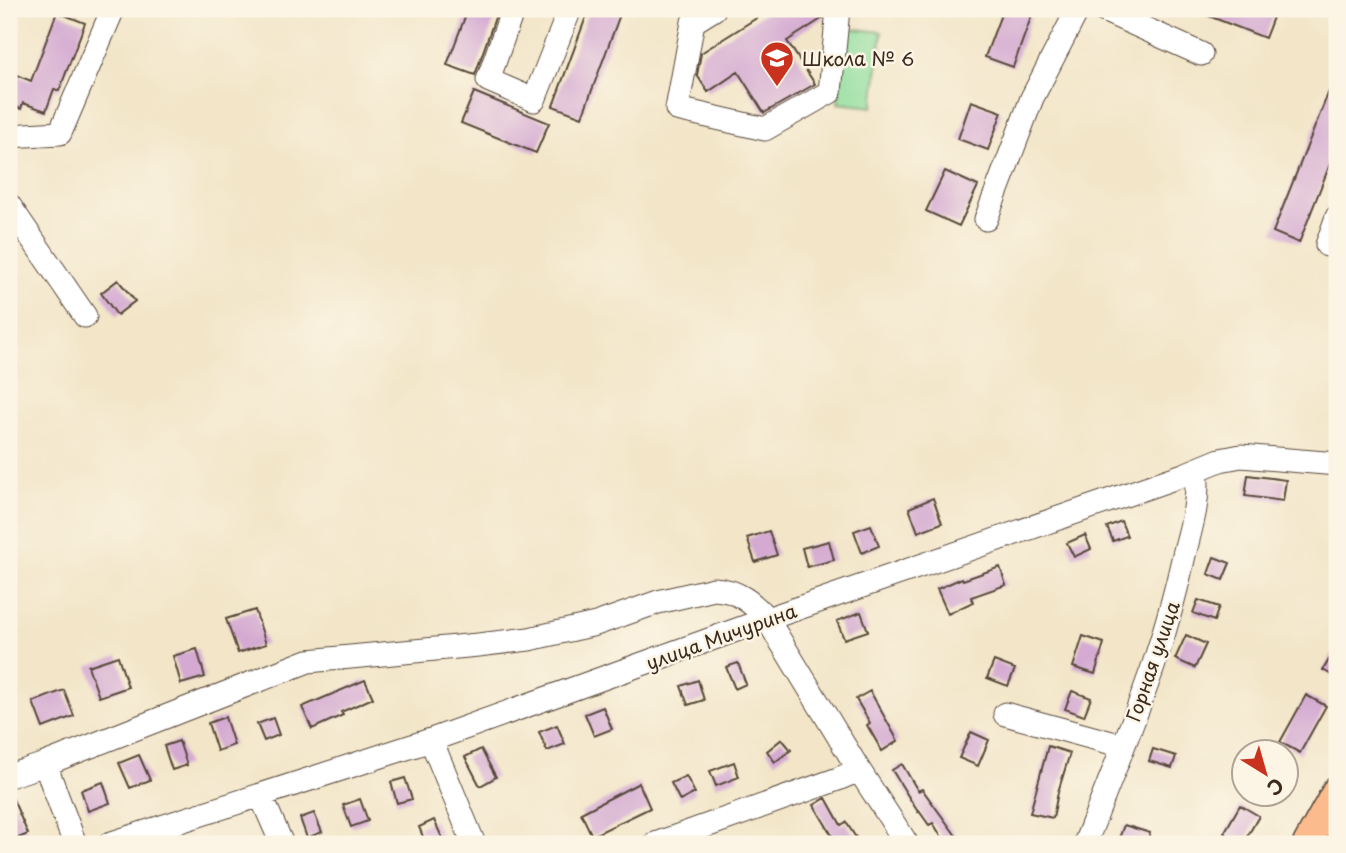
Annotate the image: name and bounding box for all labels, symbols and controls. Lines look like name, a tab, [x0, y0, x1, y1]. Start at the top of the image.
school or university icon: Школа № 6	[758, 39, 796, 88]
place label: Школа № 6	[802, 44, 914, 72]
street label: улица Мичурина	[642, 596, 800, 676]
street label: Горная улица	[1118, 597, 1186, 725]
north arrow	[1230, 738, 1300, 808]
text: С	[1262, 772, 1290, 803]

